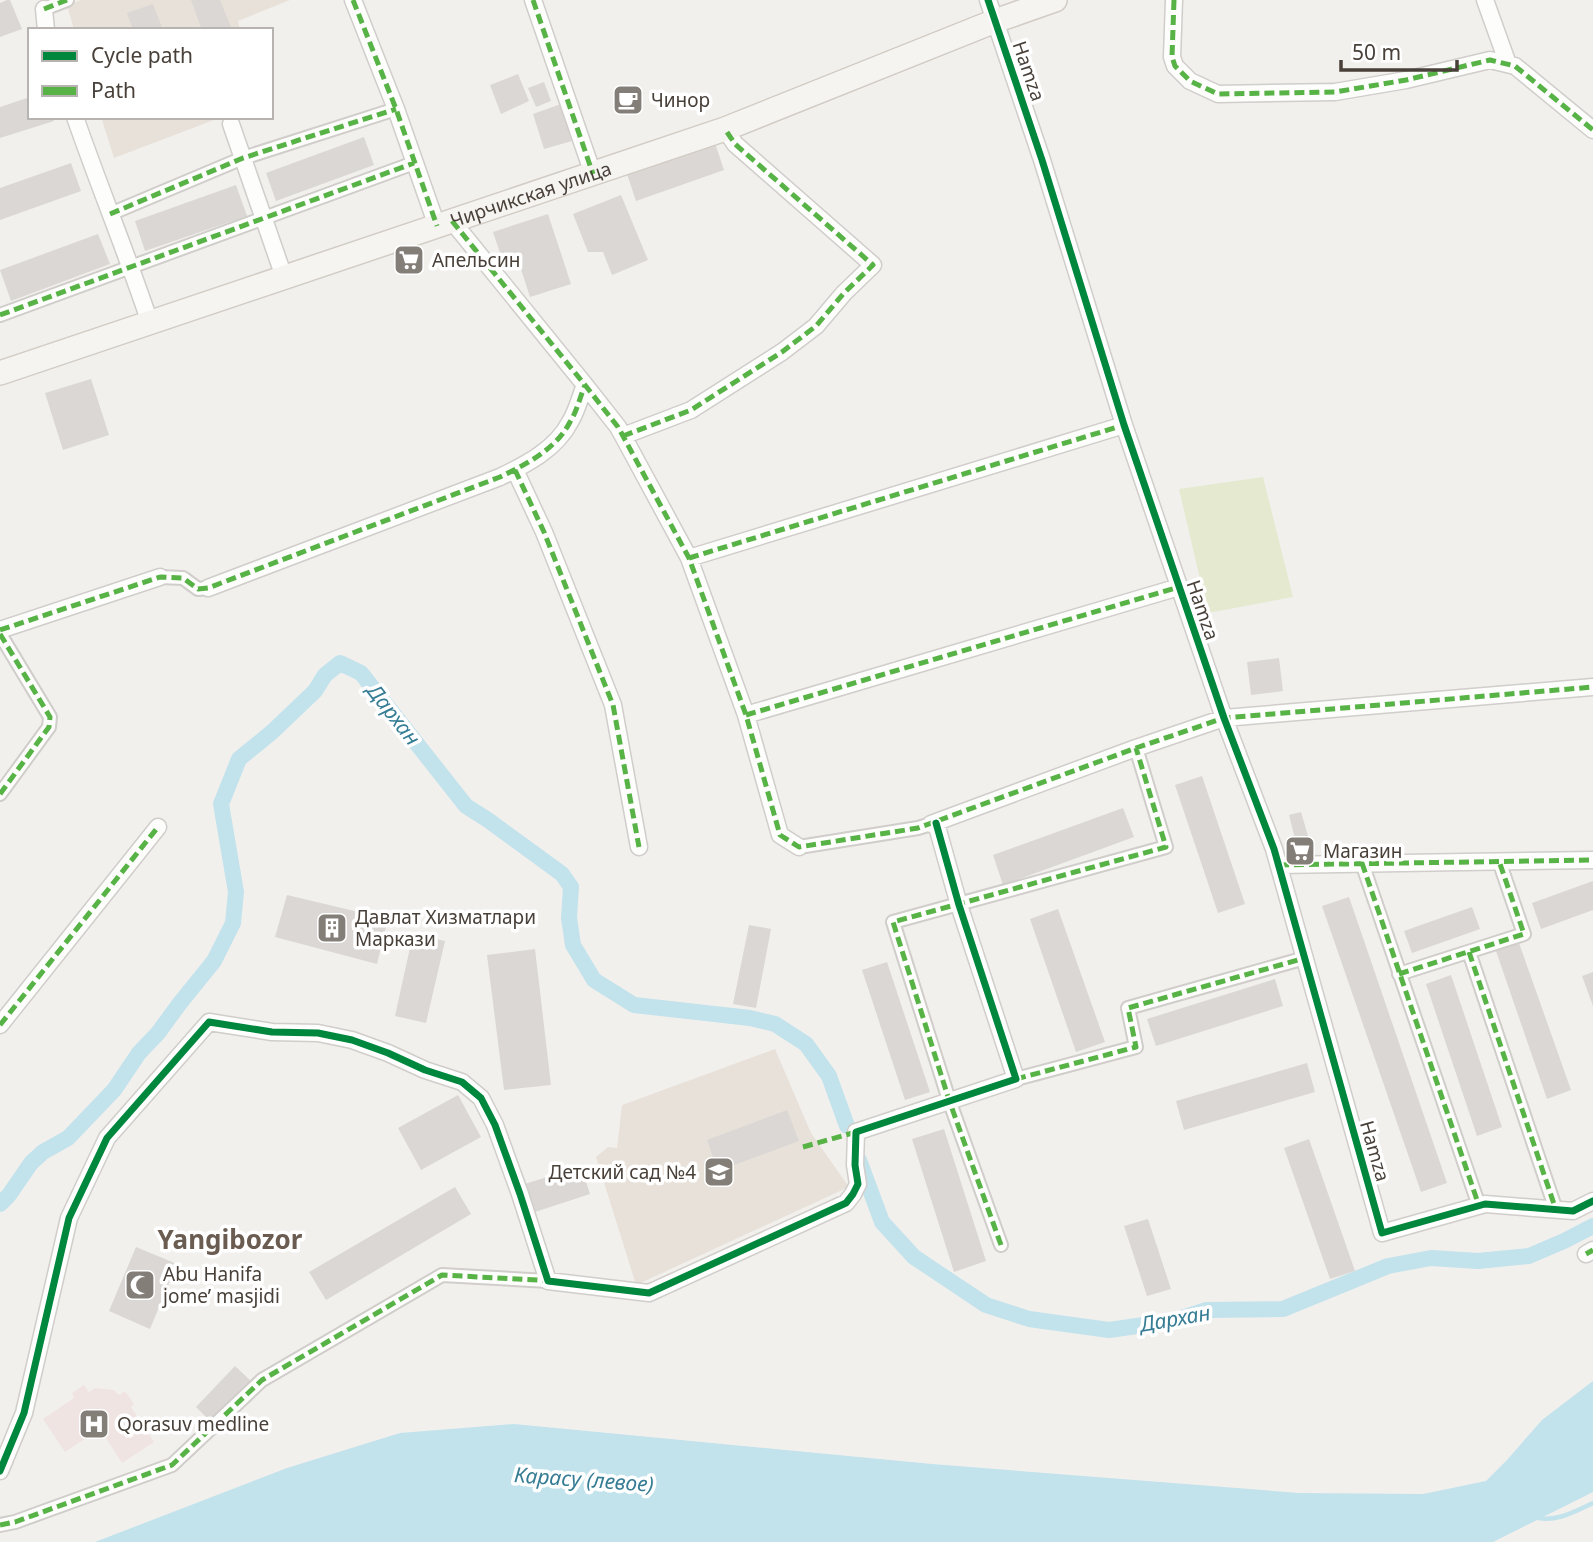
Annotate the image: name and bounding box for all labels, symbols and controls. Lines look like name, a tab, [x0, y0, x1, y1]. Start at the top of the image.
legend	[28, 28, 273, 119]
scale bar	[1341, 28, 1456, 72]
street label: Hamza	[1007, 37, 1051, 105]
text: 50 m	[1352, 38, 1401, 66]
text: Cycle path	[91, 41, 193, 69]
text: Path	[91, 76, 136, 104]
cafe icon: Чинор	[611, 83, 645, 117]
place label: Чинор	[651, 87, 710, 113]
street label: Чирчикская улица	[447, 155, 615, 234]
supermarket icon: Апельсин	[392, 243, 426, 277]
place label: Апельсин	[432, 247, 520, 273]
street label: Hamza	[1181, 576, 1225, 644]
water label: Дархан	[360, 676, 427, 751]
supermarket icon: Магазин	[1283, 834, 1317, 868]
place label: Магазин	[1323, 838, 1402, 864]
place label: Давлат Хизматлари Маркази	[355, 904, 536, 952]
building icon: Давлат Хизматлари Маркази	[315, 911, 349, 945]
street label: Hamza	[1354, 1118, 1396, 1184]
school or university icon: Детский сад №4	[702, 1155, 736, 1189]
place label: Детский сад №4	[549, 1159, 696, 1185]
district label: Yangibozor	[158, 1221, 303, 1257]
place label: Abu Hanifa jome’ masjidi	[161, 1261, 280, 1309]
mosque icon: Abu Hanifa jome’ masjidi	[123, 1268, 157, 1302]
water label: Дархан	[1136, 1298, 1212, 1338]
hospital icon: Qorasuv medline	[77, 1407, 111, 1441]
place label: Qorasuv medline	[117, 1411, 269, 1437]
water label: Карасу (левое)	[513, 1460, 655, 1498]

